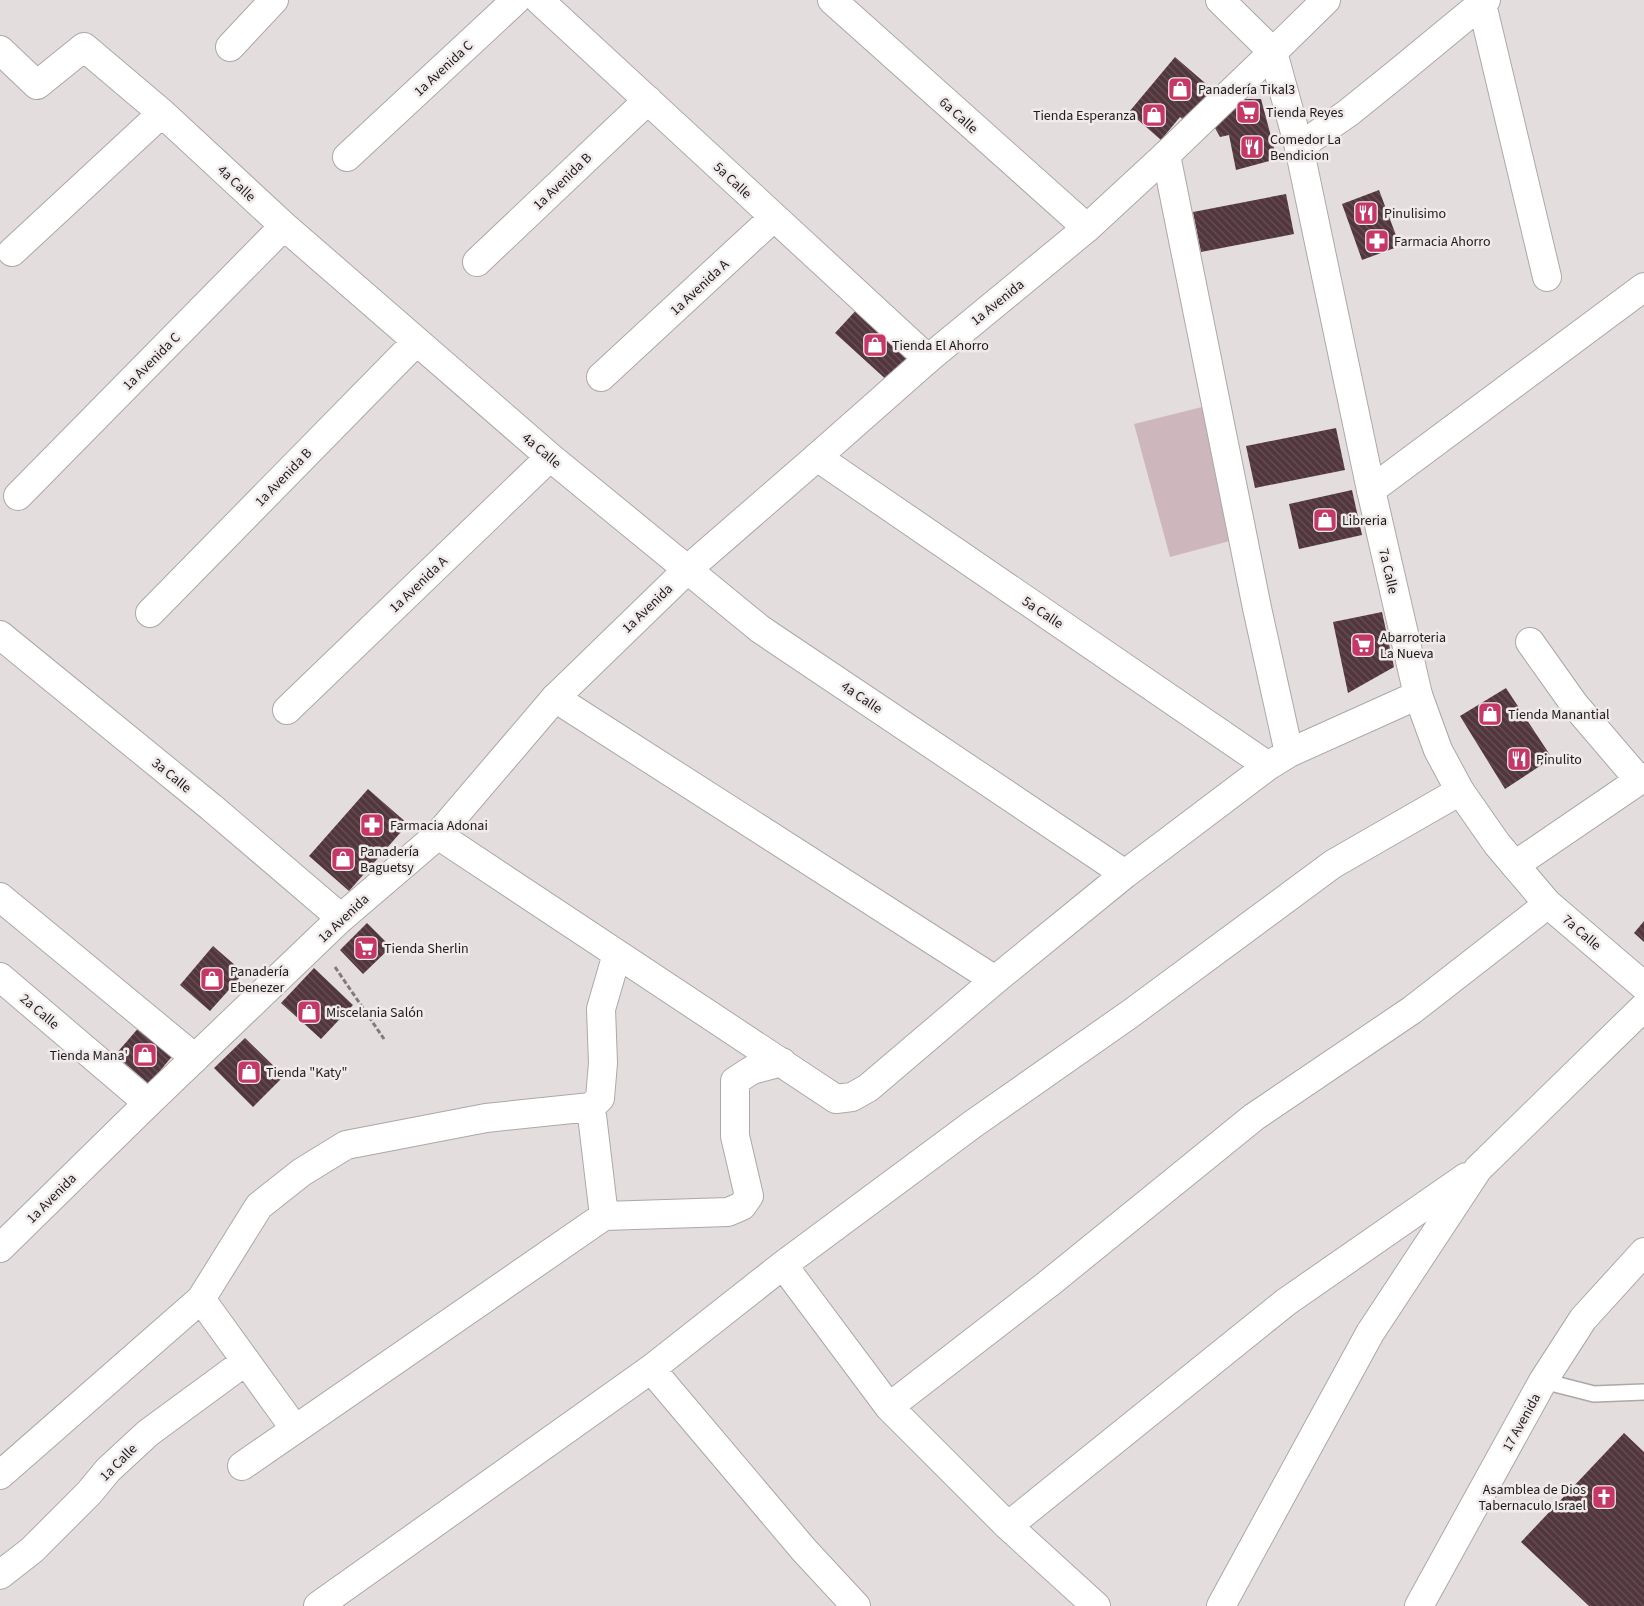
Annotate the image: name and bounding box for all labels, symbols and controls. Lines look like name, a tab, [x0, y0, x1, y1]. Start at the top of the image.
street label: 1a Avenida C	[410, 36, 478, 101]
shop icon: Panadería Tikal3	[1167, 76, 1193, 102]
place label: Panadería Tikal3	[1198, 80, 1295, 100]
street label: 6a Calle	[935, 93, 982, 139]
supermarket icon: Tienda Reyes	[1235, 99, 1261, 125]
shop icon: Tienda Esperanza	[1141, 102, 1167, 128]
place label: Tienda Reyes	[1266, 103, 1343, 123]
place label: Tienda Esperanza	[1033, 106, 1136, 126]
place label: Comedor La Bendicion	[1270, 130, 1341, 166]
restaurant icon: Comedor La Bendicion	[1239, 134, 1265, 160]
street label: 1a Avenida B	[529, 149, 597, 215]
street label: 5a Calle	[709, 158, 756, 204]
street label: 4a Calle	[213, 161, 260, 207]
restaurant icon: Pinulisimo	[1353, 200, 1379, 226]
place label: Pinulisimo	[1384, 204, 1446, 224]
pharmacy icon: Farmacia Ahorro	[1364, 228, 1390, 254]
place label: Farmacia Ahorro	[1394, 232, 1491, 252]
street label: 1a Avenida A	[666, 255, 734, 320]
street label: 1a Avenida	[967, 275, 1029, 331]
street label: 1a Avenida C	[118, 328, 185, 395]
shop icon: Tienda El Ahorro	[862, 332, 888, 358]
place label: Tienda El Ahorro	[892, 336, 989, 356]
street label: 4a Calle	[517, 428, 565, 473]
street label: 1a Avenida B	[251, 444, 317, 512]
shop icon: Libreria	[1312, 507, 1338, 533]
place label: Libreria	[1342, 511, 1387, 531]
street label: 7a Calle	[1373, 547, 1403, 596]
street label: 1a Avenida A	[385, 552, 453, 618]
street label: 1a Avenida	[618, 579, 678, 638]
street label: 5a Calle	[1018, 592, 1067, 634]
place label: Abarroteria La Nueva	[1380, 628, 1446, 664]
supermarket icon: Abarroteria La Nueva	[1350, 632, 1376, 658]
street label: 4a Calle	[837, 677, 886, 719]
shop icon: Tienda Manantial	[1477, 701, 1503, 727]
place label: Tienda Manantial	[1508, 705, 1610, 725]
restaurant icon: Pinulito	[1506, 746, 1532, 772]
place label: Pinulito	[1536, 750, 1582, 770]
street label: 3a Calle	[147, 754, 196, 798]
pharmacy icon: Farmacia Adonai	[359, 812, 385, 838]
place label: Farmacia Adonai	[390, 816, 488, 836]
place label: Panadería Baguetsy	[360, 842, 419, 878]
shop icon: Panadería Baguetsy	[330, 846, 356, 872]
street label: 1a Avenida	[314, 890, 374, 948]
street label: 7a Calle	[1557, 910, 1605, 955]
supermarket icon: Tienda Sherlin	[353, 935, 379, 961]
place label: Tienda Sherlin	[384, 939, 469, 959]
place label: Panadería Ebenezer	[230, 962, 289, 998]
shop icon: Panadería Ebenezer	[199, 966, 225, 992]
street label: 2a Calle	[15, 989, 63, 1034]
shop icon: Miscelania Salón	[296, 999, 322, 1025]
place label: Miscelania Salón	[326, 1003, 423, 1023]
shop icon: Tienda Mana'	[132, 1042, 158, 1068]
place label: Tienda Mana'	[49, 1046, 128, 1066]
shop icon: Tienda "Katy"	[236, 1059, 262, 1085]
place label: Tienda "Katy"	[266, 1063, 347, 1083]
street label: 1a Avenida	[22, 1169, 81, 1228]
street label: 17 Avenida	[1498, 1390, 1546, 1455]
street label: 1a Calle	[95, 1439, 142, 1486]
place label: Asamblea de Dios Tabernaculo Israel	[1479, 1480, 1586, 1516]
church icon: Asamblea de Dios Tabernaculo Israel	[1591, 1484, 1617, 1510]

